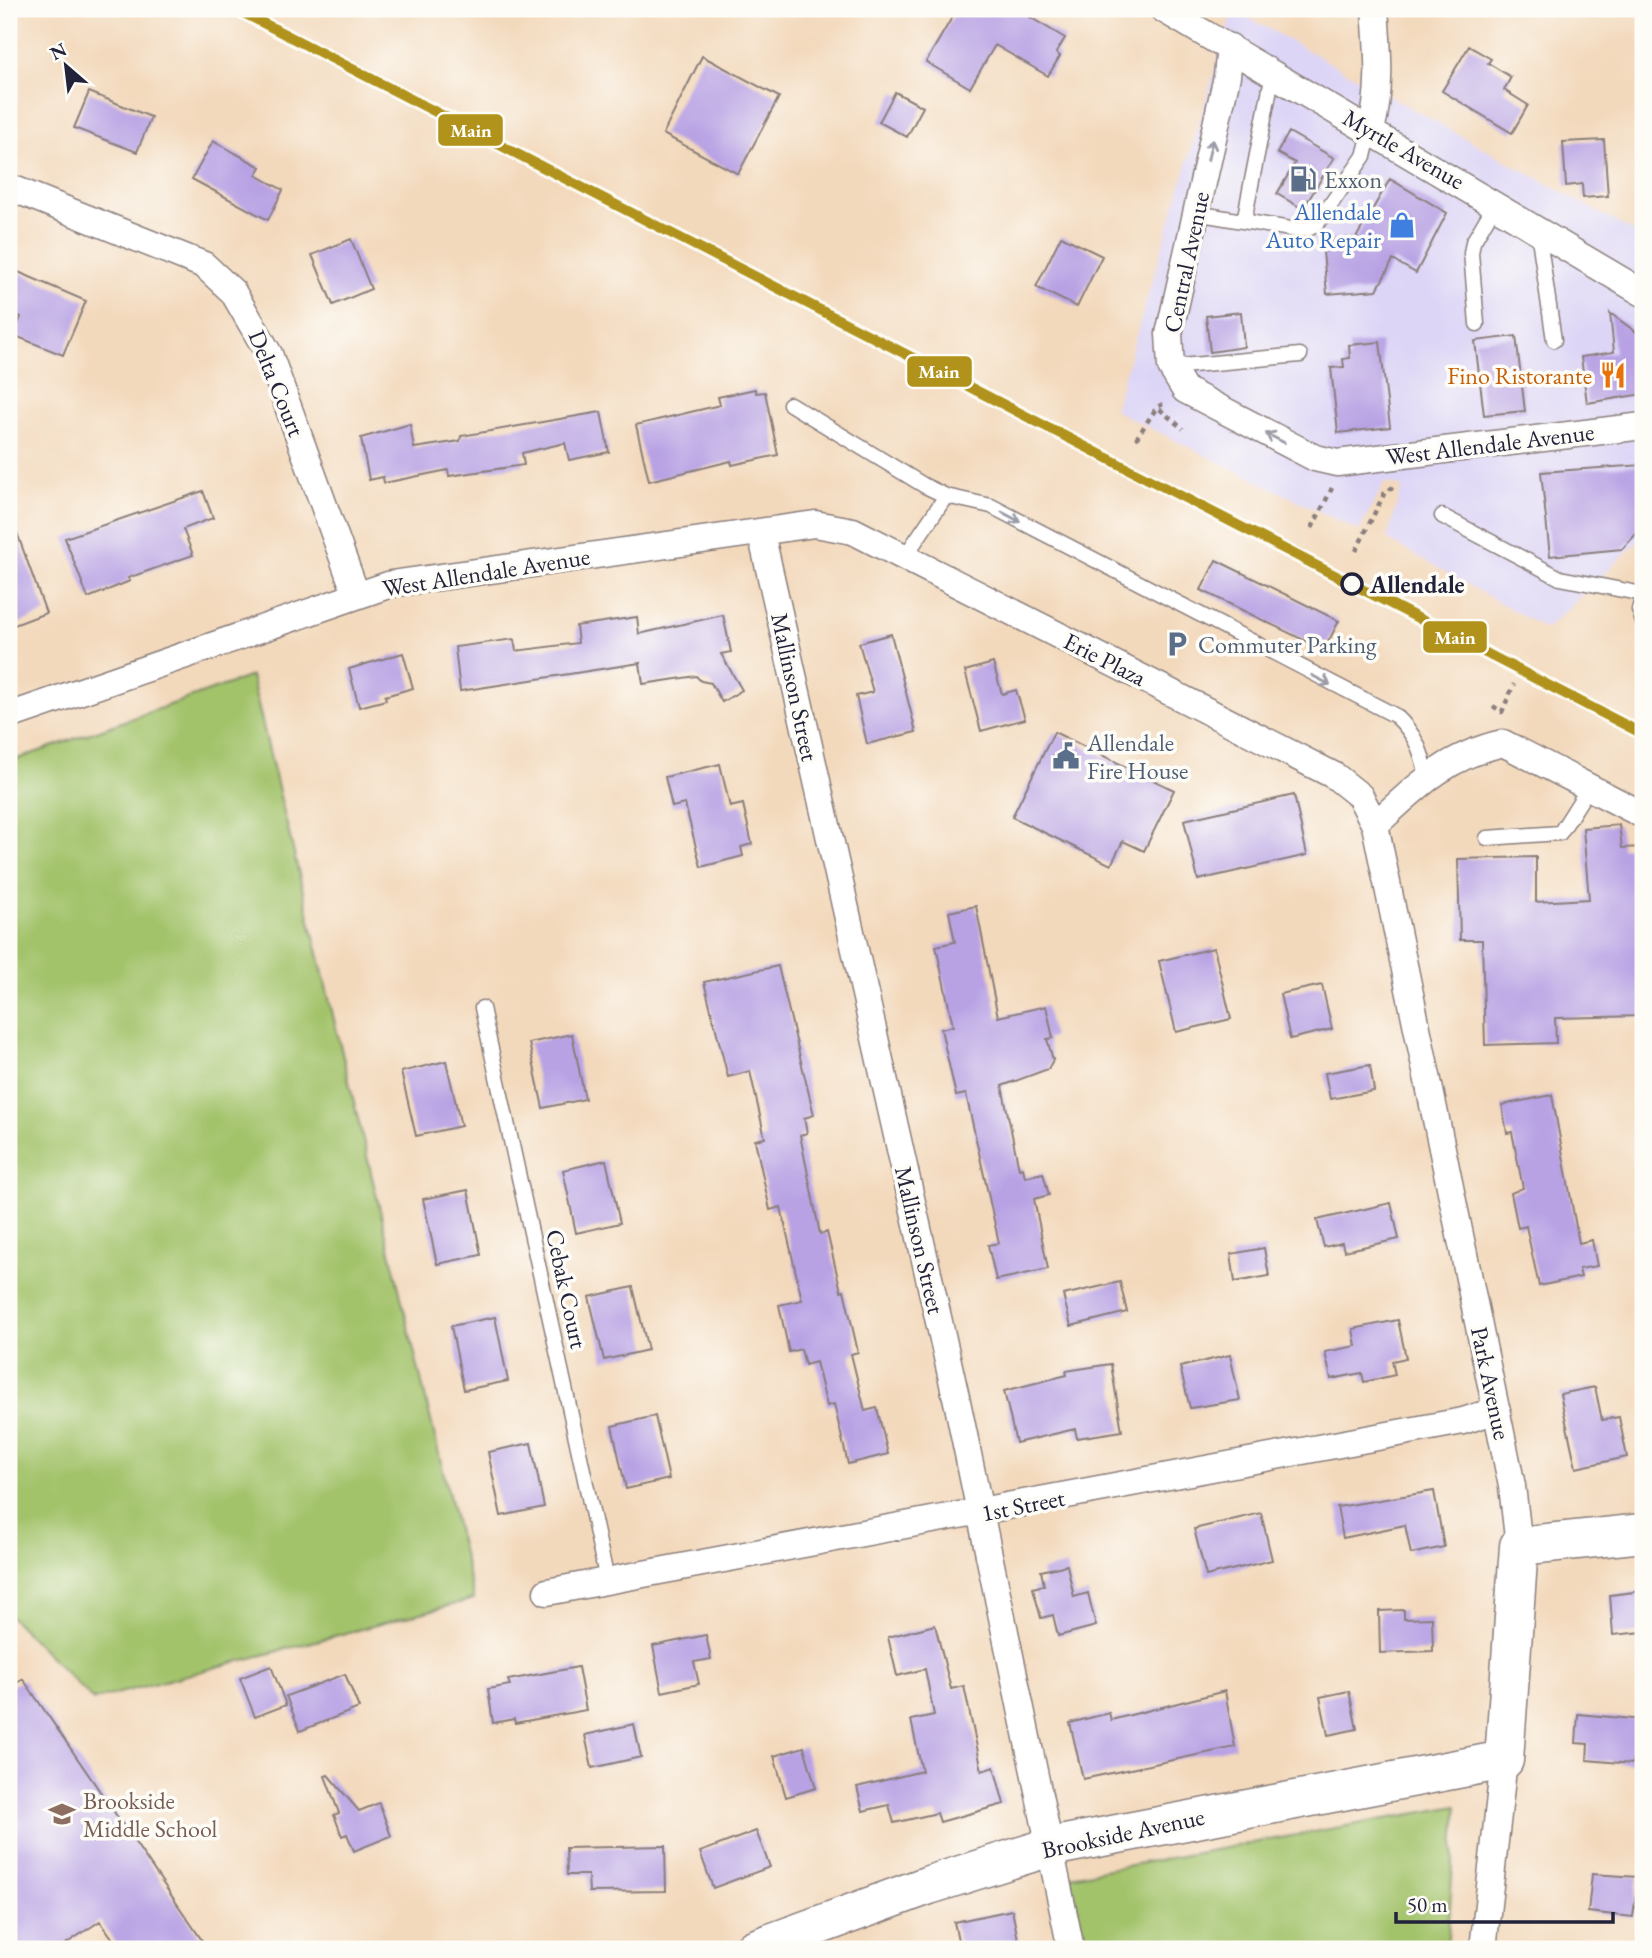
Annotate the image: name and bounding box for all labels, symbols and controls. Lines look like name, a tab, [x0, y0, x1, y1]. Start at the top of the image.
north arrow	[32, 32, 102, 102]
text: N	[46, 36, 71, 66]
street label: Myrtle Avenue	[1338, 102, 1470, 196]
line badge: Main	[437, 113, 504, 147]
text: Main	[450, 118, 492, 143]
one-way arrow	[1204, 139, 1217, 162]
fuel station icon: Exxon	[1288, 164, 1318, 194]
place label: Exxon	[1324, 164, 1382, 195]
street label: Central Avenue	[1156, 189, 1216, 335]
place label: Allendale Auto Repair	[1265, 196, 1381, 255]
shop icon: Allendale Auto Repair	[1387, 210, 1417, 240]
street label: Delta Court	[242, 325, 313, 441]
line badge: Main	[906, 355, 973, 388]
text: Main	[918, 359, 960, 384]
place label: Fino Ristorante	[1447, 360, 1592, 391]
restaurant icon: Fino Ristorante	[1598, 360, 1628, 390]
street label: West Allendale Avenue	[1384, 416, 1596, 472]
one-way arrow	[1265, 430, 1286, 444]
one-way arrow	[1000, 510, 1020, 524]
street label: West Allendale Avenue	[380, 540, 592, 604]
place label: Allendale	[1369, 569, 1464, 600]
marker: Allendale	[1341, 573, 1363, 595]
street label: Mallinson Street	[764, 610, 826, 764]
line badge: Main	[1422, 620, 1488, 654]
street label: Erie Plaza	[1059, 625, 1152, 693]
text: Main	[1434, 625, 1476, 650]
parking icon: Commuter Parking	[1162, 629, 1192, 659]
place label: Commuter Parking	[1198, 629, 1377, 660]
one-way arrow	[1310, 673, 1331, 687]
place label: Allendale Fire House	[1086, 727, 1188, 786]
public building icon: Allendale Fire House	[1051, 741, 1081, 771]
street label: Mallinson Street	[888, 1163, 952, 1317]
street label: Cebak Court	[539, 1227, 595, 1352]
street label: Park Avenue	[1464, 1324, 1518, 1442]
street label: 1st Street	[979, 1482, 1068, 1528]
place label: Brookside Middle School	[83, 1785, 217, 1844]
school or university icon: Brookside Middle School	[47, 1799, 77, 1829]
street label: Brookside Avenue	[1039, 1801, 1207, 1865]
scale bar	[1396, 1881, 1614, 1925]
text: 50 m	[1407, 1891, 1448, 1918]

